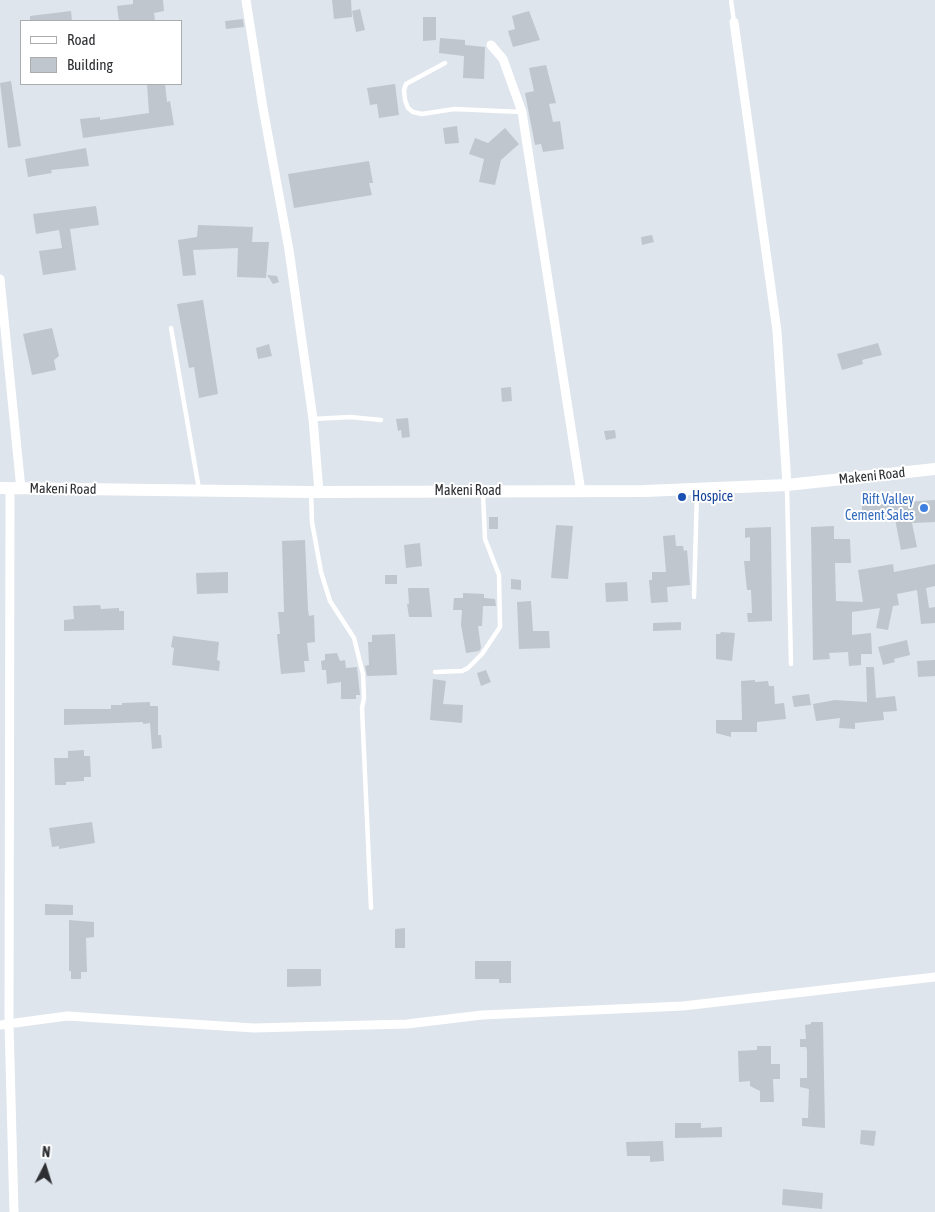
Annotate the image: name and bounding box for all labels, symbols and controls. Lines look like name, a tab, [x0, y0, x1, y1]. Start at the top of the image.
legend	[20, 20, 182, 85]
text: Road	[67, 31, 96, 48]
text: Building	[67, 56, 113, 73]
street label: Makeni Road	[838, 464, 906, 488]
street label: Makeni Road	[29, 480, 97, 498]
street label: Makeni Road	[435, 483, 501, 499]
place label: Hospice	[692, 489, 733, 505]
marker: Hospice	[676, 491, 688, 503]
place label: Rift Valley Cement Sales	[845, 492, 914, 524]
marker: Rift Valley Cement Sales	[918, 502, 930, 514]
north arrow	[20, 1142, 70, 1192]
text: N	[41, 1144, 51, 1160]

